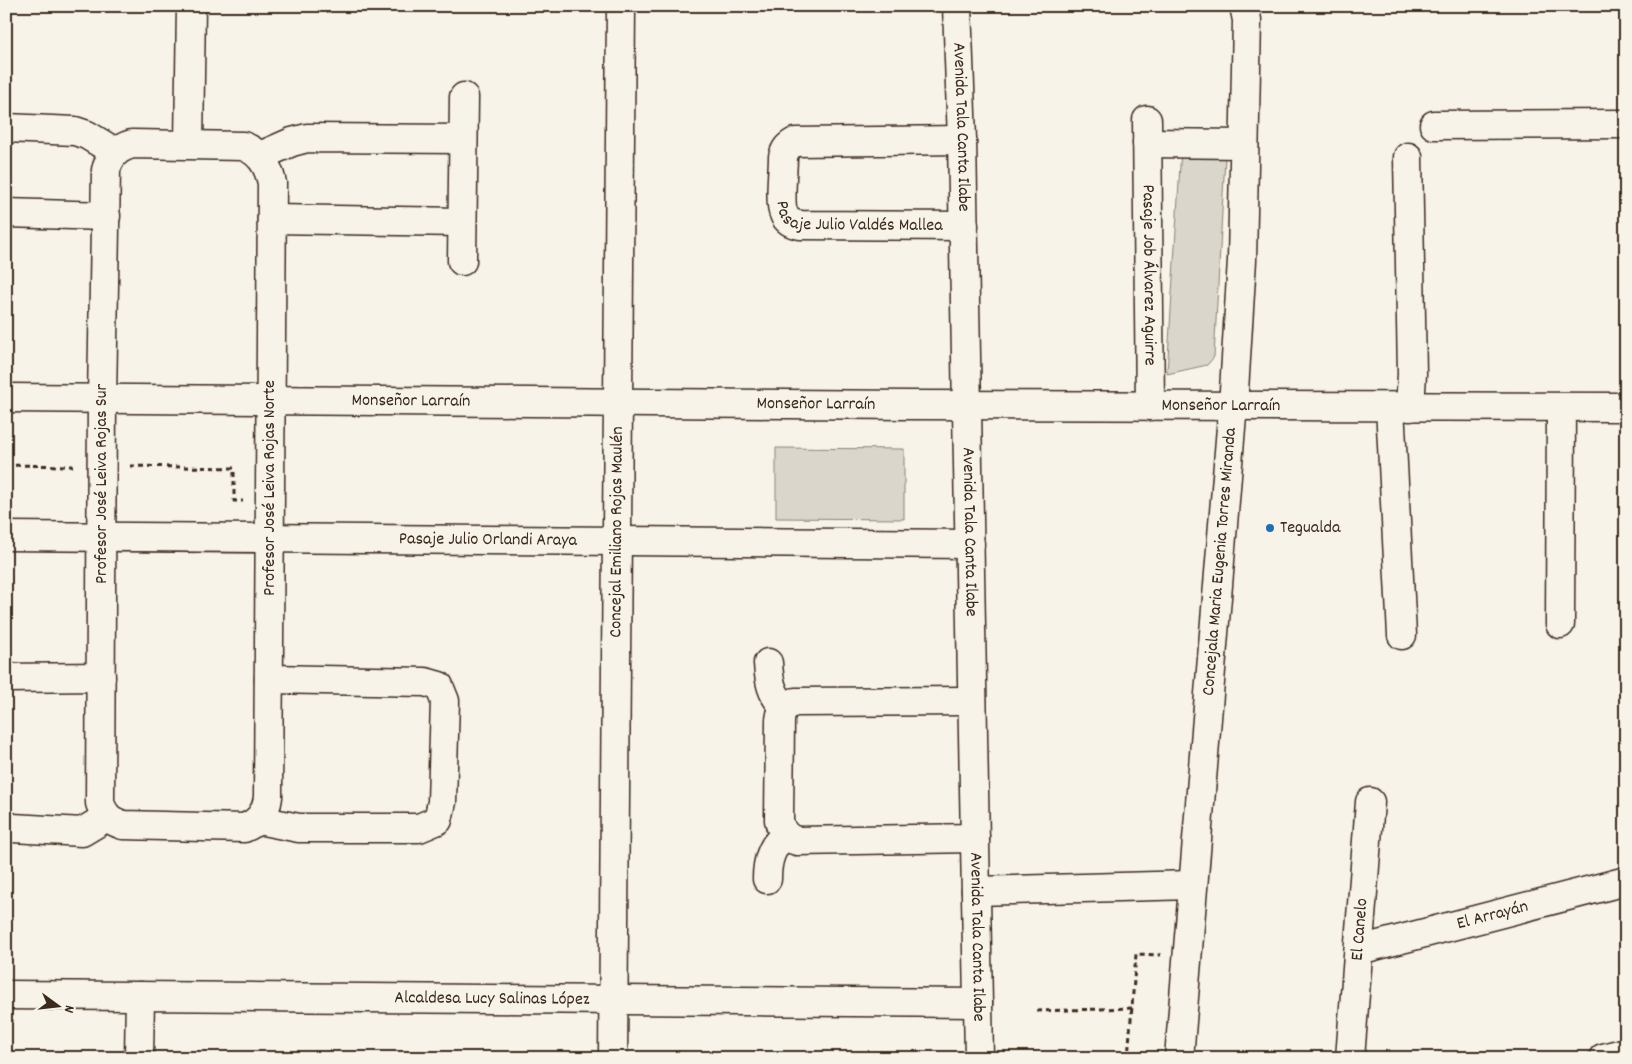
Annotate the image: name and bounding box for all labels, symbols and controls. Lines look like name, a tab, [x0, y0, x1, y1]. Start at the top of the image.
street label: Avenida Tala Canta Ilabe	[946, 42, 976, 212]
street label: Pasaje Job Álvarez Aguirre	[1135, 184, 1162, 366]
street label: Pasaje Julio Valdés Mallea	[769, 200, 943, 238]
street label: Profesor José Leiva Rojas Norte	[258, 380, 283, 596]
street label: Profesor José Leiva Rojas Sur	[90, 384, 115, 584]
street label: Monseñor Larraín	[351, 388, 471, 414]
street label: Monseñor Larraín	[756, 391, 876, 417]
street label: Monseñor Larraín	[1162, 393, 1280, 419]
street label: Concejal Emiliano Rojas Maulén	[604, 426, 630, 638]
street label: Concejala Maria Eugenia Torres Miranda	[1196, 426, 1243, 697]
street label: Avenida Tala Canta Ilabe	[955, 447, 983, 617]
place label: Tegualda	[1280, 516, 1341, 541]
marker: Tegualda	[1264, 522, 1276, 534]
street label: Pasaje Julio Orlandi Araya	[399, 527, 578, 553]
street label: Avenida Tala Canta Ilabe	[963, 852, 991, 1022]
street label: El Arrayán	[1454, 894, 1531, 937]
street label: El Canelo	[1345, 897, 1375, 962]
north arrow	[32, 982, 82, 1032]
street label: Alcaldesa Lucy Salinas López	[394, 986, 590, 1012]
text: N	[58, 1003, 79, 1015]

